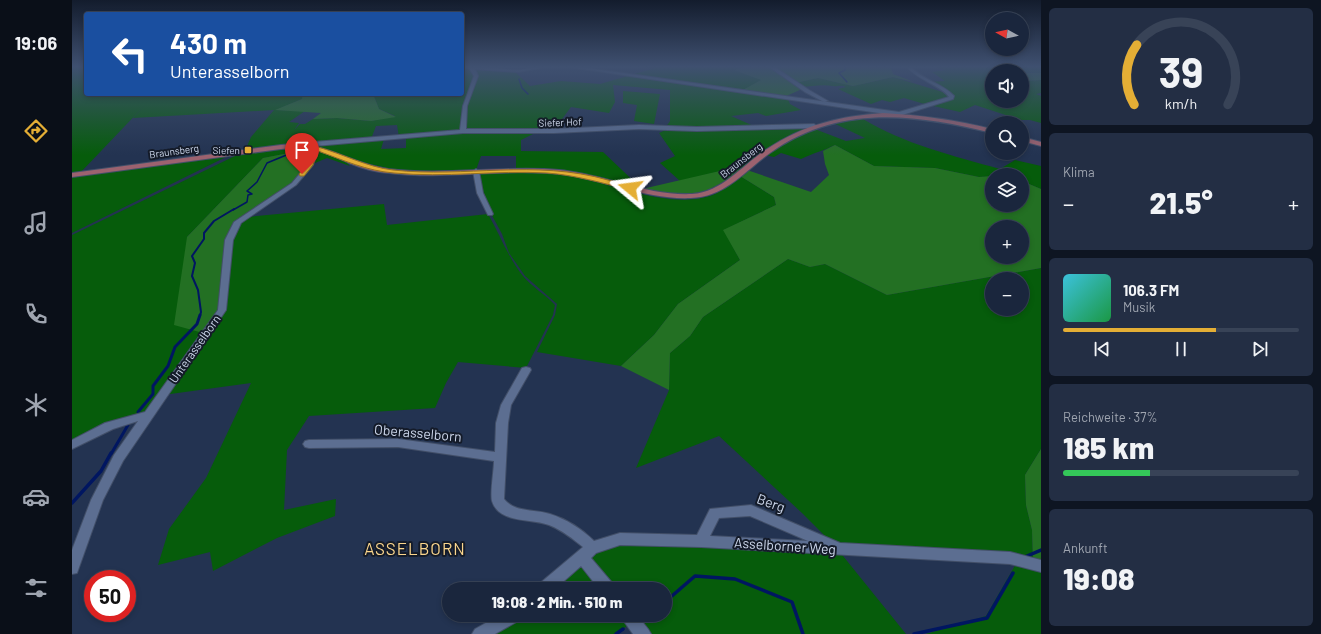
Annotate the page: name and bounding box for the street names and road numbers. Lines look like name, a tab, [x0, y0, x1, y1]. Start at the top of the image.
street label: Siefer Hof	[538, 115, 582, 129]
street label: Braunsberg	[718, 140, 764, 180]
street label: Braunsberg	[148, 142, 200, 160]
street label: Unterasselborn	[166, 312, 223, 385]
street label: Oberasselborn	[374, 420, 462, 445]
street label: Berg	[755, 490, 788, 515]
street label: Asselborner Weg	[734, 533, 837, 558]

